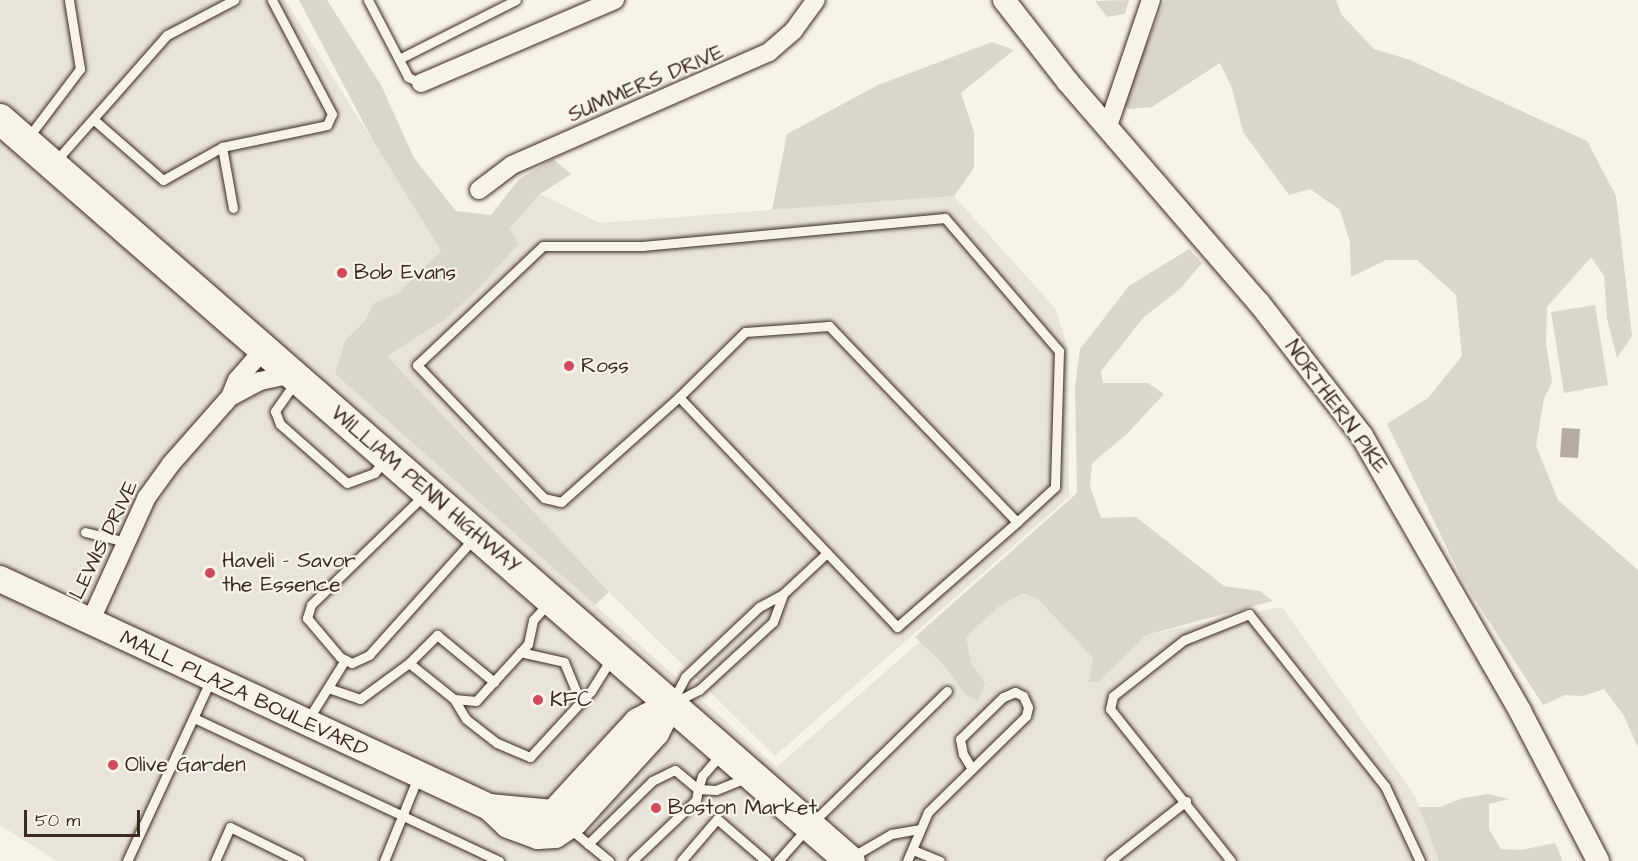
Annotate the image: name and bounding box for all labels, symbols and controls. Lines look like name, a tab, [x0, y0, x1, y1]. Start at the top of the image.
street label: SUMMERS DRIVE	[564, 40, 728, 128]
place label: Bob Evans	[354, 260, 456, 286]
marker: Bob Evans	[335, 266, 349, 280]
street label: NORTHERN PIKE	[1279, 335, 1393, 479]
place label: Ross	[581, 353, 629, 379]
marker: Ross	[562, 359, 576, 373]
street label: WILLIAM PENN HIGHWAY	[325, 401, 525, 579]
street label: LEWIS DRIVE	[64, 476, 144, 604]
place label: Haveli - Savor the Essence	[222, 548, 356, 598]
marker: Haveli - Savor the Essence	[203, 566, 217, 580]
street label: MALL PLAZA BOULEVARD	[116, 625, 372, 763]
place label: KFC	[550, 687, 592, 713]
marker: KFC	[531, 693, 545, 707]
place label: Olive Garden	[125, 752, 246, 778]
marker: Olive Garden	[106, 758, 120, 772]
place label: Boston Market	[668, 795, 817, 821]
scale bar	[27, 798, 142, 836]
marker: Boston Market	[649, 801, 663, 815]
text: 50 m	[35, 808, 80, 833]

